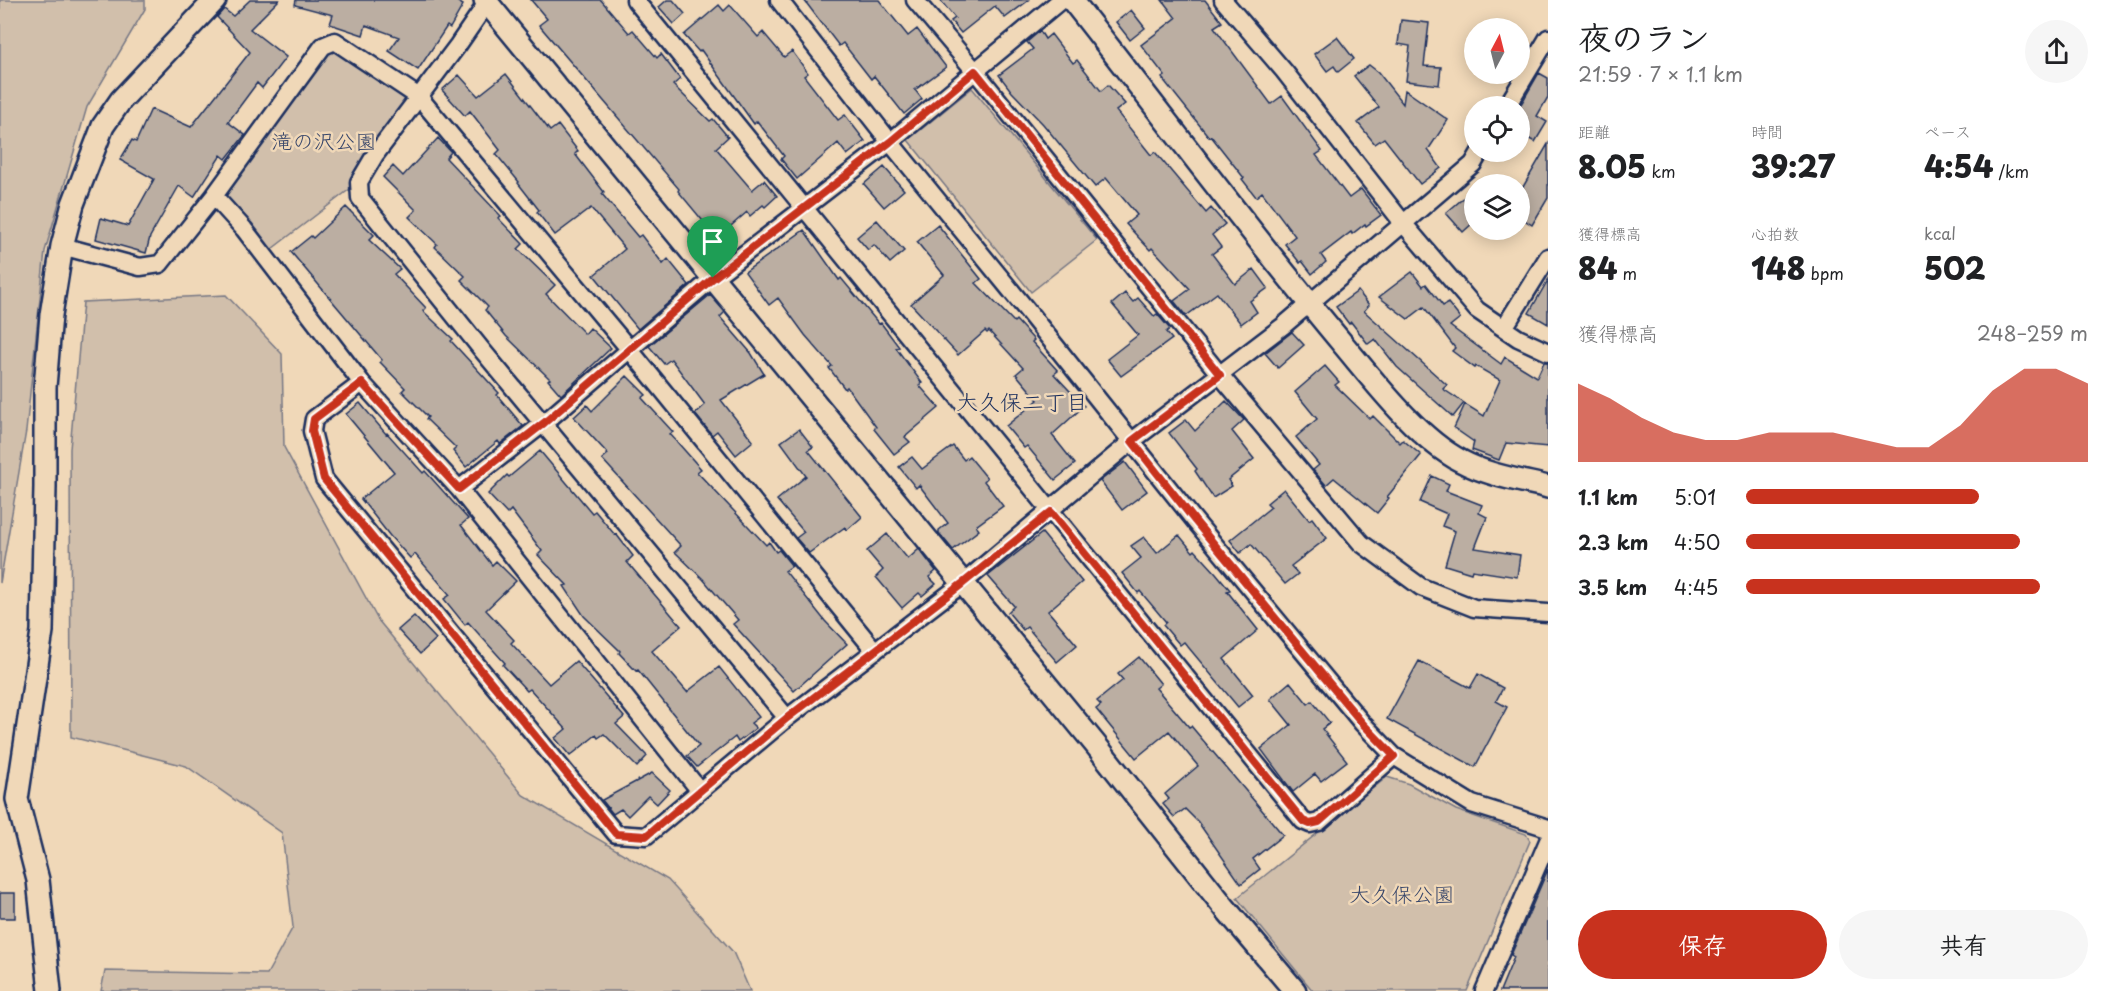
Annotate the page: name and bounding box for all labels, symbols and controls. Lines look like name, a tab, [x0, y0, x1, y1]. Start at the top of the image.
text: 夜のラン	[1578, 11, 1710, 61]
north arrow	[1464, 18, 1530, 84]
map controls	[1464, 18, 1530, 240]
button: share	[2025, 20, 2088, 83]
text: 21:59 · 7 × 1.1 km	[1578, 59, 1743, 89]
button: locate	[1464, 96, 1530, 162]
text: 距離	[1578, 119, 1610, 143]
text: 時間	[1751, 119, 1783, 143]
text: ペース	[1924, 119, 1971, 143]
park label: 滝の沢公園	[272, 124, 377, 156]
text: 8.05	[1578, 143, 1646, 188]
text: 39:27	[1751, 143, 1835, 188]
text: 4:54	[1924, 143, 1993, 188]
text: km	[1646, 159, 1676, 183]
text: /km	[1993, 159, 2029, 183]
button: layers	[1464, 174, 1530, 240]
pin	[687, 216, 738, 278]
text: 獲得標高	[1578, 221, 1642, 245]
text: 心拍数	[1751, 221, 1799, 245]
text: kcal	[1924, 221, 1956, 245]
icon: arrive	[696, 225, 729, 258]
text: 84	[1578, 245, 1617, 290]
text: 148	[1751, 245, 1805, 290]
text: 502	[1924, 245, 1986, 290]
text: m	[1617, 261, 1637, 285]
text: bpm	[1805, 261, 1844, 285]
text: 獲得標高	[1578, 318, 1658, 348]
text: 248–259 m	[1977, 318, 2088, 348]
district label: 大久保二丁目	[956, 384, 1088, 417]
text: 1.1 km	[1578, 482, 1638, 512]
text: 5:01	[1674, 482, 1716, 512]
text: 2.3 km	[1578, 527, 1648, 557]
text: 4:50	[1674, 527, 1720, 557]
text: 3.5 km	[1578, 572, 1647, 602]
text: 4:45	[1674, 572, 1718, 602]
park label: 大久保公園	[1350, 877, 1455, 909]
button: 保存	[1578, 910, 1827, 979]
button: 共有	[1839, 910, 2088, 979]

